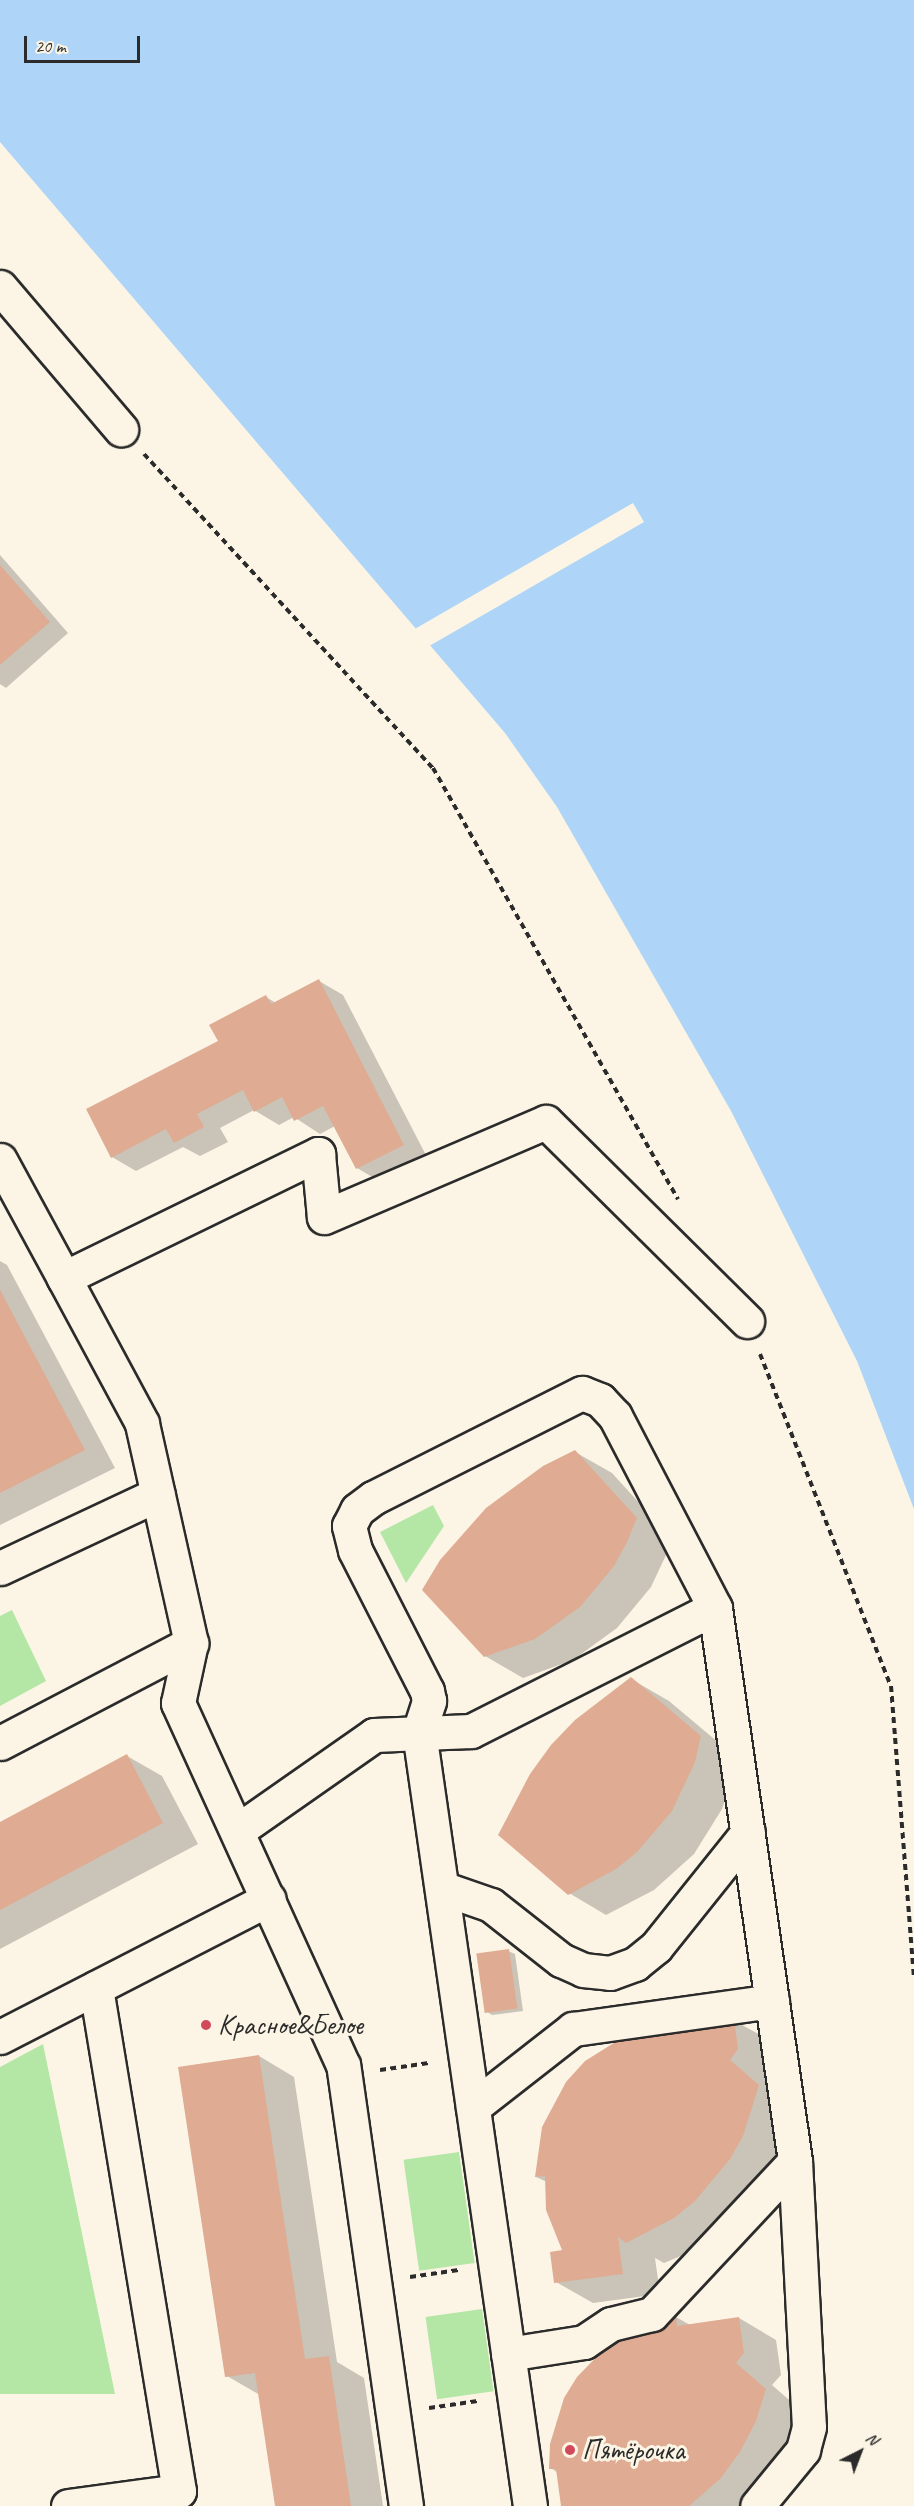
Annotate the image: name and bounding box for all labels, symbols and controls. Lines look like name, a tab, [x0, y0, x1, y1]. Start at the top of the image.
scale bar	[27, 24, 142, 62]
text: 20 m	[35, 35, 66, 57]
place label: Красное&Белое	[218, 2008, 363, 2042]
marker: Красное&Белое	[199, 2018, 213, 2032]
north arrow	[830, 2422, 890, 2482]
text: N	[862, 2428, 882, 2449]
place label: Пятёрочка	[582, 2433, 685, 2467]
marker: Пятёрочка	[563, 2443, 577, 2457]

